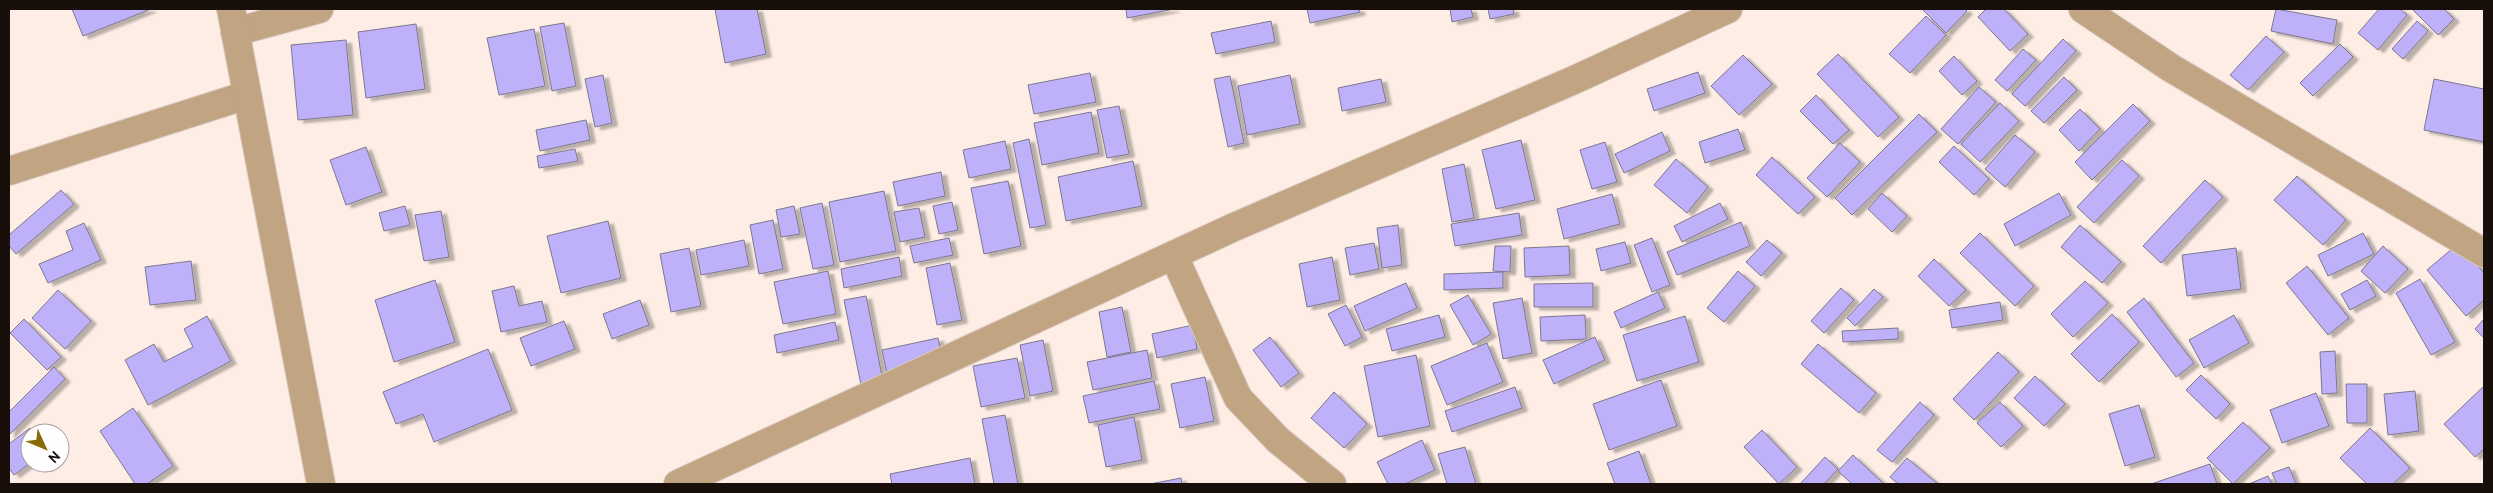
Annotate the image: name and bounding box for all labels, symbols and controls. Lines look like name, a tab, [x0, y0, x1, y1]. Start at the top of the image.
north arrow	[20, 423, 70, 473]
text: N	[44, 446, 63, 466]

